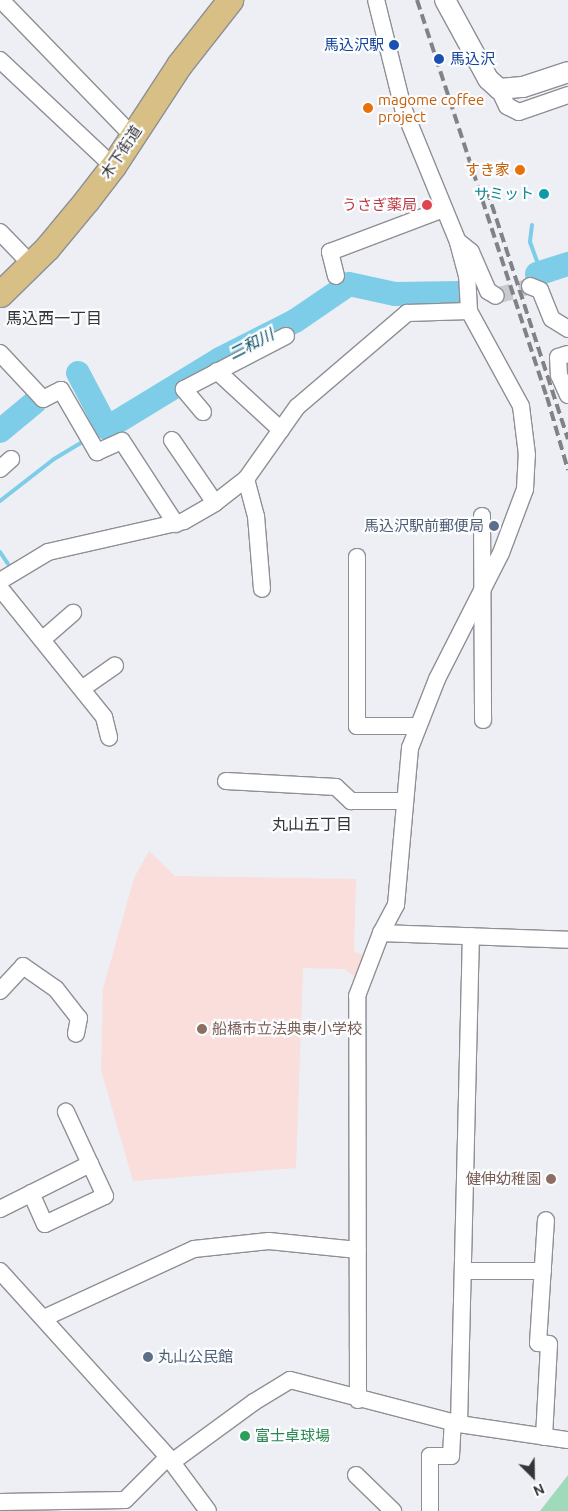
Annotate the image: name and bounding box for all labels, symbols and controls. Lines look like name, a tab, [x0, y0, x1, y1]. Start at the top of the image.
place label: 馬込沢駅	[324, 36, 384, 54]
marker: 馬込沢駅	[388, 39, 400, 51]
place label: 馬込沢	[450, 50, 495, 68]
marker: 馬込沢	[432, 52, 446, 66]
place label: magome coffee project	[378, 90, 484, 125]
marker: magome coffee project	[362, 102, 374, 114]
street label: 木下街道	[97, 122, 145, 182]
place label: すき家	[465, 161, 510, 179]
marker: すき家	[514, 164, 526, 176]
place label: サミット	[474, 185, 534, 203]
marker: サミット	[538, 188, 550, 200]
place label: うさぎ薬局	[342, 196, 417, 214]
marker: うさぎ薬局	[421, 199, 433, 211]
district label: 馬込西一丁目	[6, 308, 102, 328]
water label: 二和川	[225, 325, 277, 363]
place label: 馬込沢駅前郵便局	[364, 517, 484, 535]
marker: 馬込沢駅前郵便局	[488, 520, 500, 532]
district label: 丸山五丁目	[272, 814, 352, 834]
place label: 船橋市立法典東小学校	[212, 1020, 362, 1038]
marker: 船橋市立法典東小学校	[196, 1023, 208, 1035]
place label: 健伸幼稚園	[466, 1170, 541, 1188]
marker: 健伸幼稚園	[545, 1173, 557, 1185]
place label: 丸山公民館	[158, 1348, 233, 1366]
marker: 丸山公民館	[142, 1351, 154, 1363]
place label: 富士卓球場	[255, 1427, 330, 1445]
marker: 富士卓球場	[239, 1430, 251, 1442]
north arrow	[508, 1451, 558, 1501]
text: N	[531, 1480, 547, 1499]

